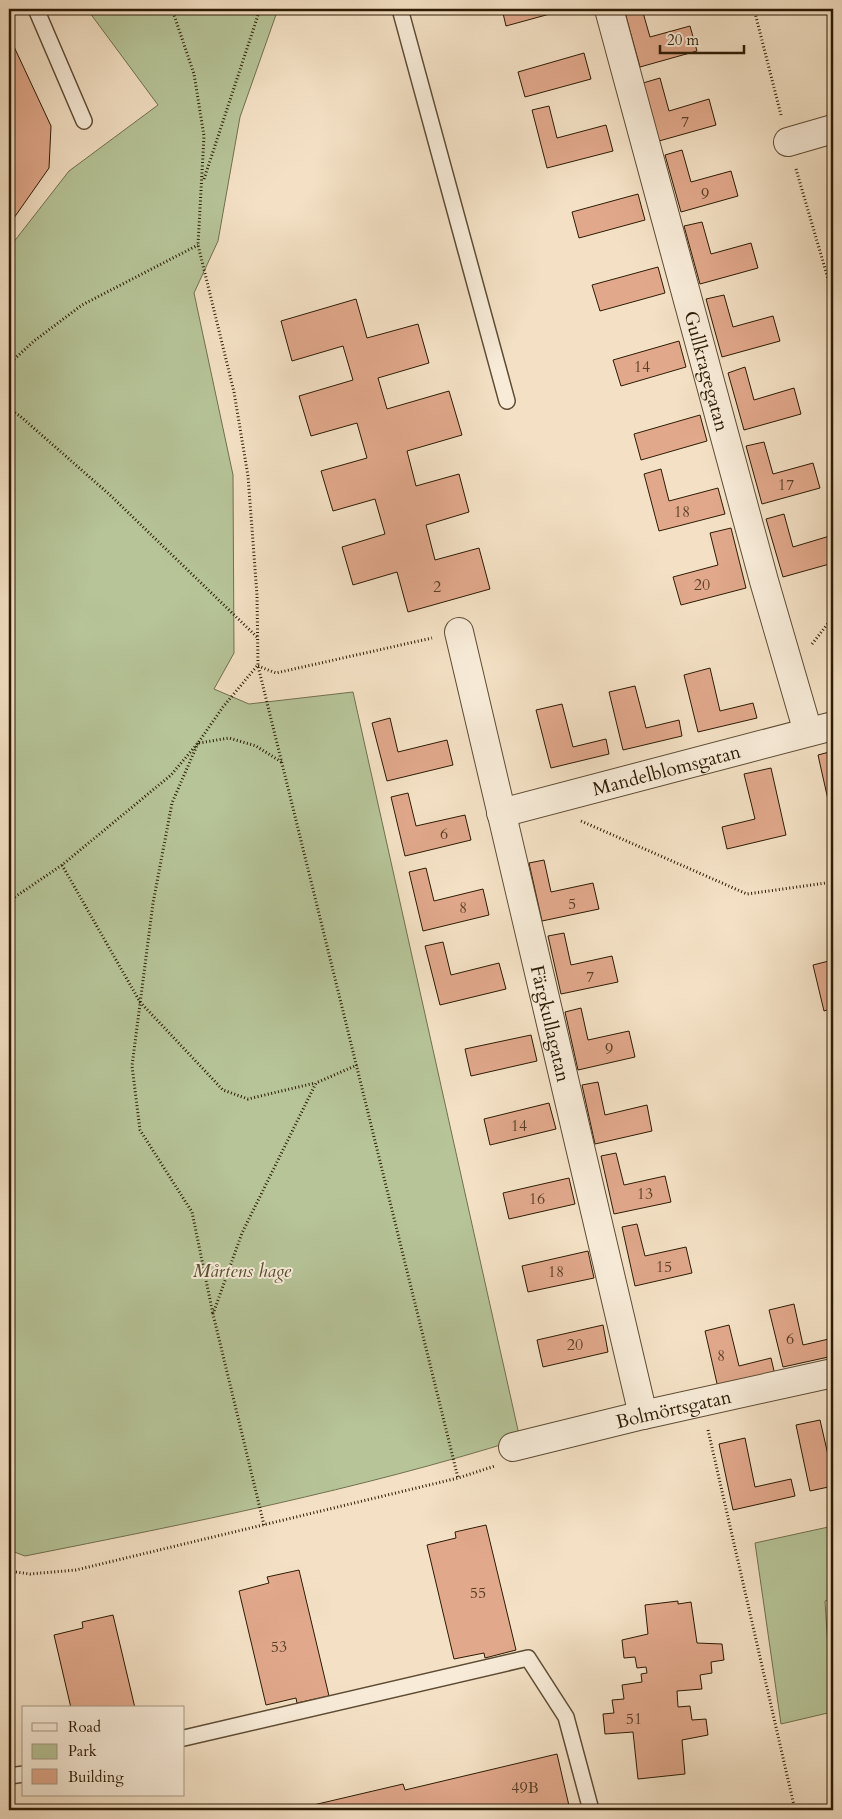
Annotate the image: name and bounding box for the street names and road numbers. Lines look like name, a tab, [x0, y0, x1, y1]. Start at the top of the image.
street label: Gullkragegatan	[677, 308, 735, 434]
street label: Mandelblomsgatan	[590, 739, 744, 802]
street label: Färgkullagatan	[524, 963, 576, 1085]
street label: Bolmörtsgatan	[613, 1384, 734, 1435]

